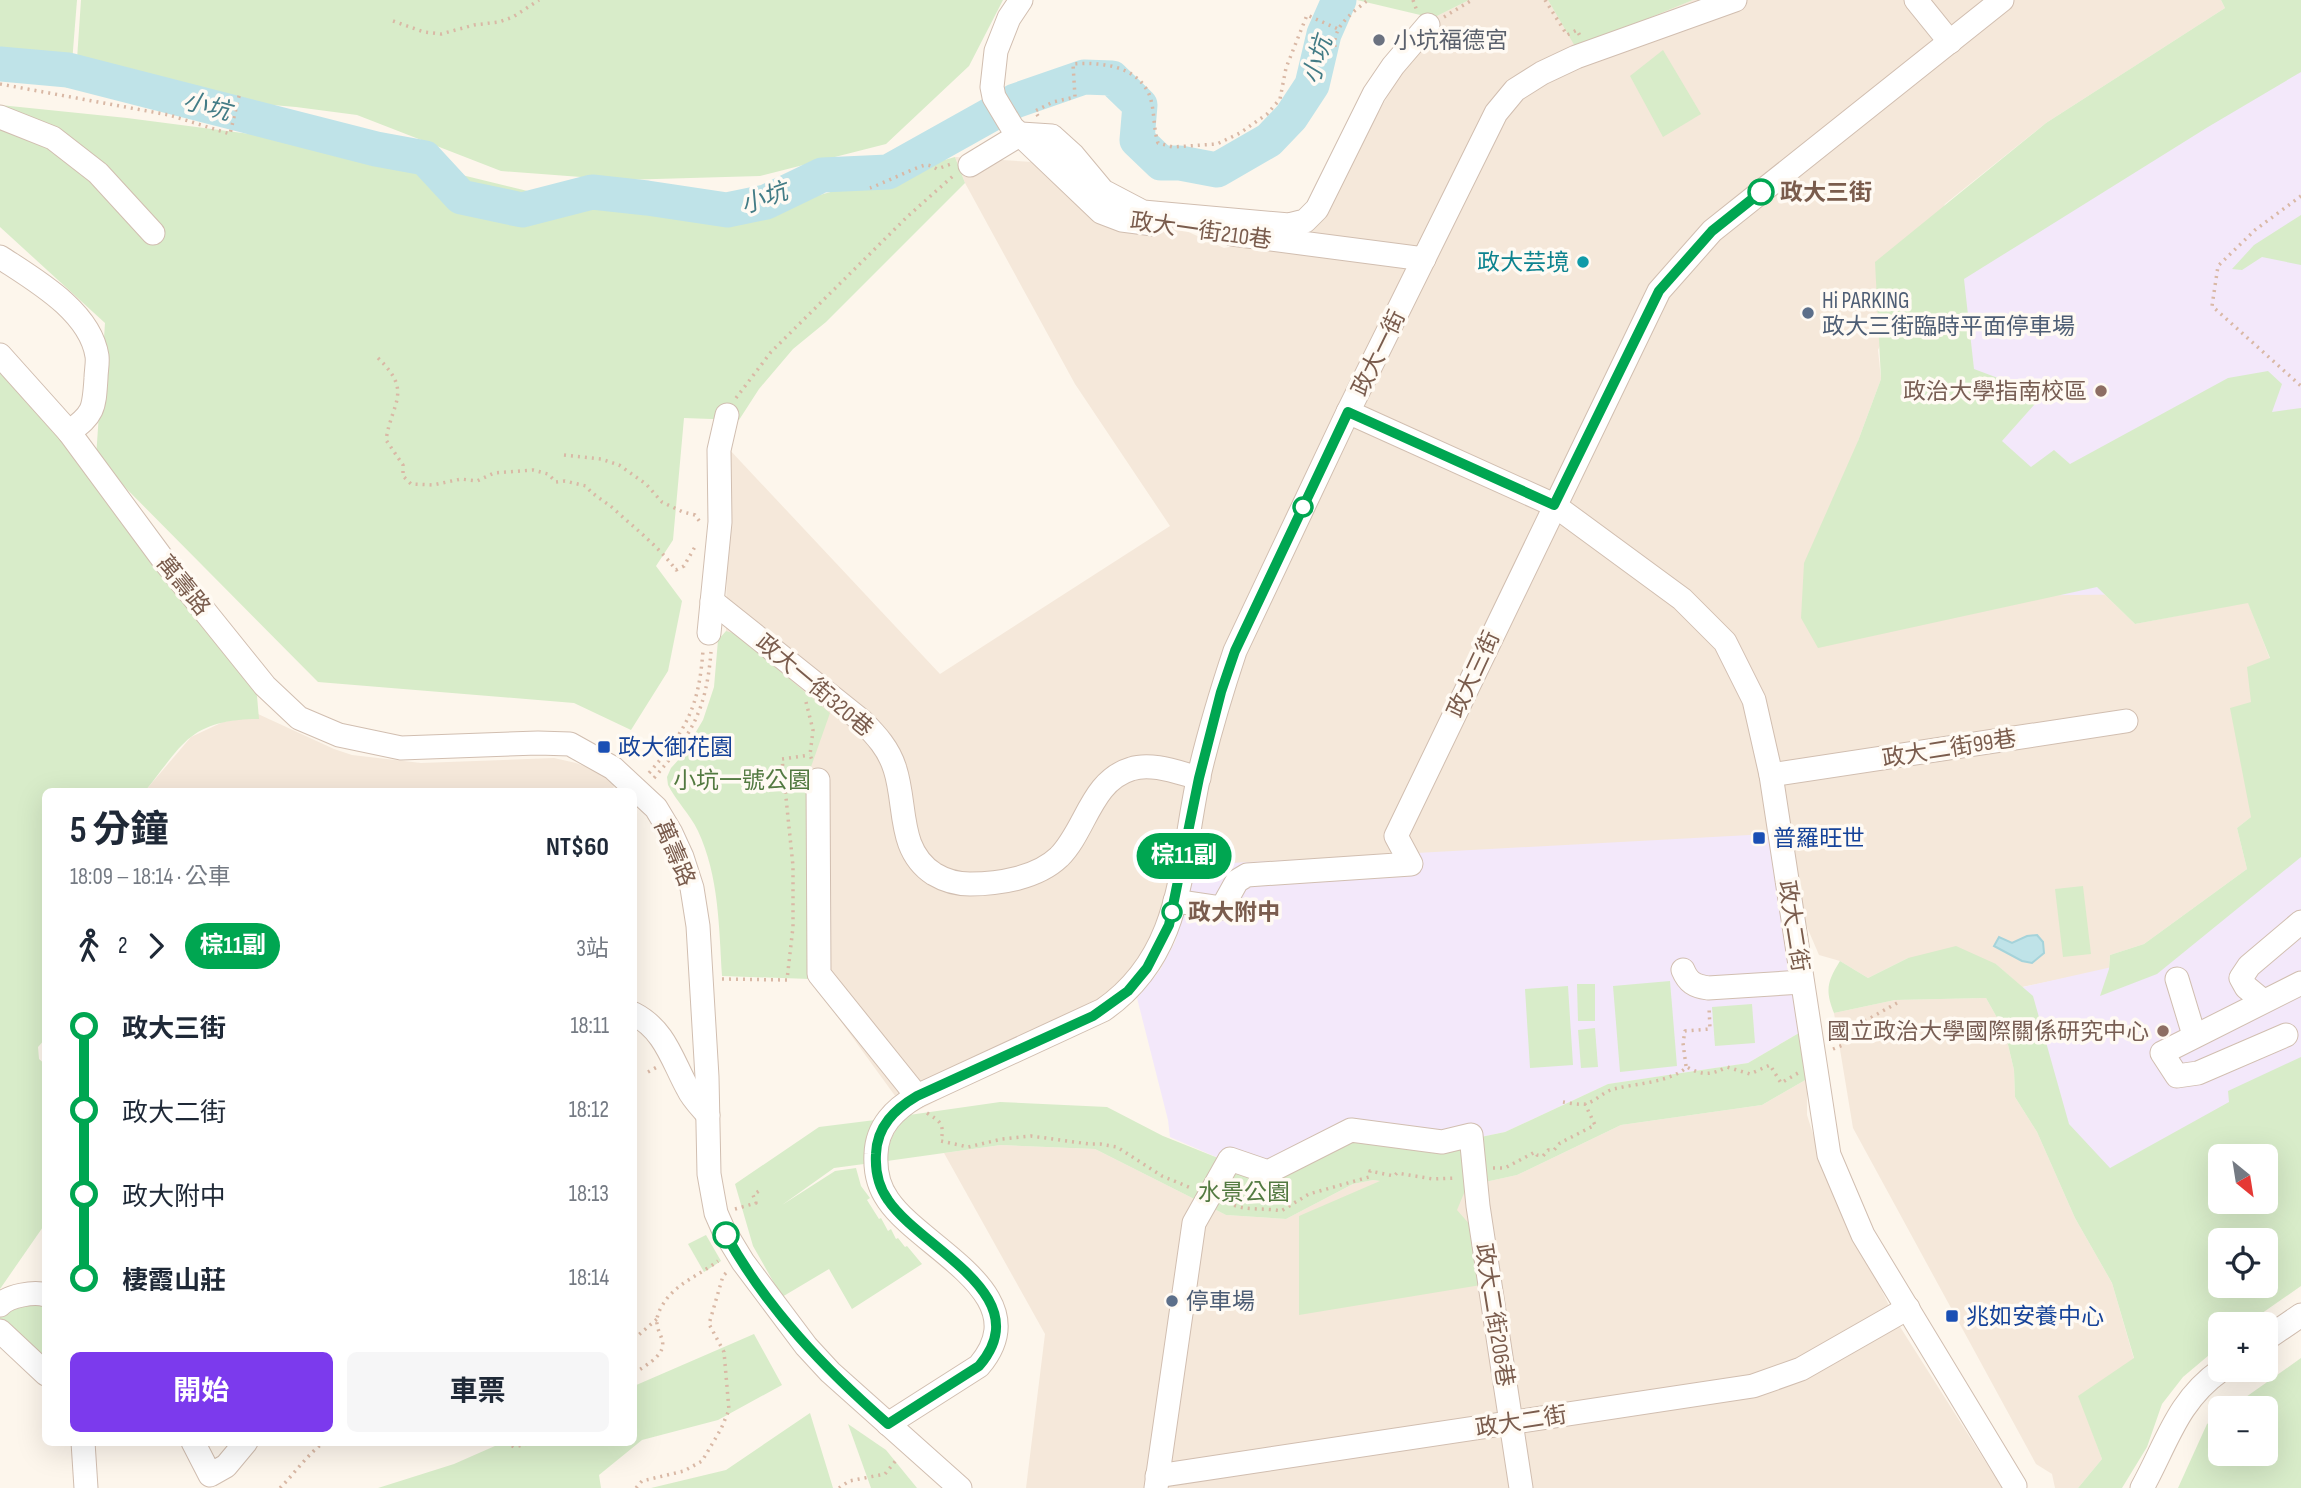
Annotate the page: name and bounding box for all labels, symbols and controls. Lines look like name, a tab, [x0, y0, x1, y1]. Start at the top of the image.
place label: 小坑福德宮	[1393, 27, 1508, 55]
water label: 小坑	[1297, 30, 1339, 87]
marker: 小坑福德宮	[1371, 32, 1387, 48]
water label: 小坑	[180, 86, 237, 127]
water label: 小坑	[737, 176, 794, 220]
marker: 政大三街	[1748, 179, 1774, 205]
place label: 政大三街	[1780, 179, 1872, 207]
street label: 政大一街210巷	[1128, 207, 1274, 255]
place label: 政大芸境	[1477, 249, 1569, 277]
marker: 政大芸境	[1575, 254, 1591, 270]
place label: Hi PARKING 政大三街臨時平面停車場	[1822, 287, 2075, 341]
marker: Hi PARKING 政大三街臨時平面停車場	[1800, 305, 1816, 321]
street label: 政大一街	[1346, 306, 1412, 401]
place label: 政治大學指南校區	[1903, 378, 2087, 406]
marker: 政治大學指南校區	[2093, 383, 2109, 399]
unlabelled marker	[1293, 497, 1313, 517]
street label: 萬壽路	[151, 550, 216, 621]
street label: 政大三街	[1442, 627, 1506, 722]
street label: 政大一街320巷	[750, 629, 879, 743]
street label: 政大二街99巷	[1880, 725, 2018, 773]
place label: 政大御花園	[618, 734, 733, 762]
marker: 政大御花園	[596, 739, 612, 755]
park label: 小坑一號公園	[673, 767, 811, 795]
text: 5 分鐘	[70, 808, 169, 853]
street label: 萬壽路	[648, 816, 700, 891]
place label: 普羅旺世	[1773, 825, 1865, 853]
marker: 普羅旺世	[1751, 830, 1767, 846]
text: NT$60	[546, 832, 609, 863]
line badge: 棕11副	[1135, 833, 1233, 879]
text: 棕11副	[1151, 841, 1217, 870]
text: 18:09 – 18:14 · 公車	[70, 863, 231, 891]
street label: 政大二街	[1772, 879, 1814, 974]
place label: 政大附中	[1188, 899, 1280, 927]
marker: 政大附中	[1162, 902, 1182, 922]
icon: walk	[70, 927, 108, 965]
icon: forward	[137, 927, 175, 965]
text: 棕11副	[199, 931, 266, 960]
text: 2	[118, 932, 127, 960]
text: 3站	[576, 935, 609, 963]
text: 18:11	[570, 1012, 609, 1040]
text: 政大三街	[122, 1014, 226, 1045]
place label: 國立政治大學國際關係研究中心	[1827, 1018, 2149, 1046]
marker: 國立政治大學國際關係研究中心	[2155, 1023, 2171, 1039]
text: 18:12	[569, 1096, 609, 1124]
text: 政大二街	[122, 1098, 226, 1129]
north arrow	[2208, 1144, 2278, 1214]
map controls	[2208, 1144, 2278, 1466]
park label: 水景公園	[1198, 1179, 1290, 1207]
text: 18:13	[569, 1180, 609, 1208]
text: 政大附中	[122, 1182, 226, 1213]
unlabelled marker	[713, 1222, 739, 1248]
button: locate	[2208, 1228, 2278, 1298]
street label: 政大二街206巷	[1469, 1241, 1519, 1389]
text: 18:14	[569, 1264, 609, 1292]
text: 棲霞山莊	[122, 1266, 226, 1297]
place label: 停車場	[1186, 1288, 1255, 1316]
marker: 停車場	[1164, 1293, 1180, 1309]
place label: 兆如安養中心	[1966, 1303, 2104, 1331]
marker: 兆如安養中心	[1944, 1308, 1960, 1324]
button: +	[2208, 1312, 2278, 1382]
button: 開始	[70, 1352, 333, 1432]
button: 車票	[347, 1352, 609, 1432]
button: −	[2208, 1396, 2278, 1466]
street label: 政大二街	[1474, 1401, 1569, 1443]

